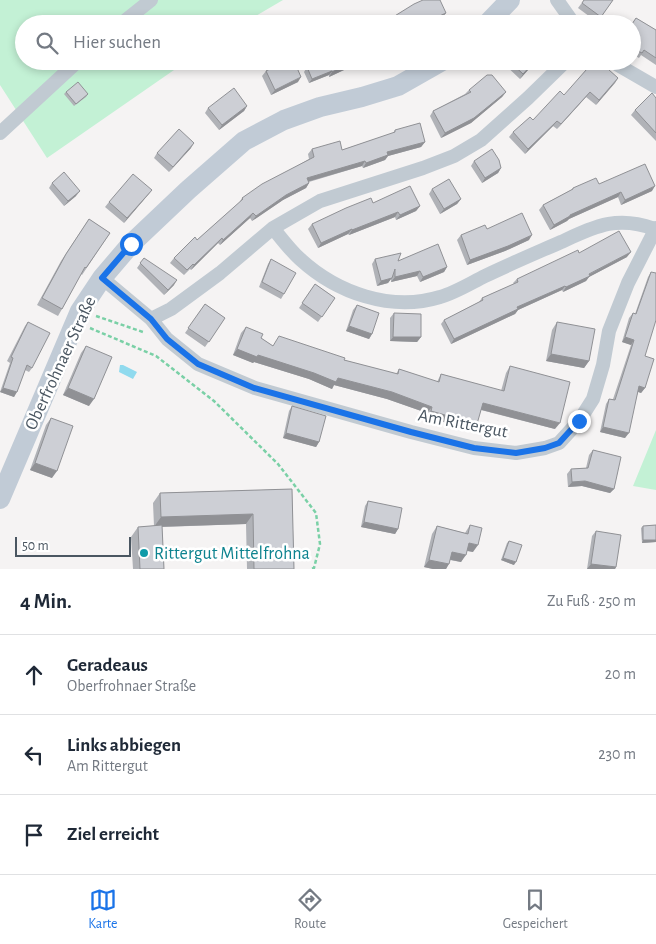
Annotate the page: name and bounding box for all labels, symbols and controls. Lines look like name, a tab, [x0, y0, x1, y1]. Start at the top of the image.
search box	[15, 15, 641, 70]
icon: search	[33, 29, 61, 57]
text: Hier suchen	[73, 33, 161, 52]
route start	[120, 233, 143, 256]
street label: Oberfrohnaer Straße	[22, 294, 100, 433]
street label: Am Rittergut	[416, 406, 509, 442]
route end	[568, 410, 591, 433]
scale bar	[15, 534, 131, 557]
text: 50 m	[22, 539, 49, 553]
place label: Rittergut Mittelfrohna	[154, 545, 310, 563]
marker: Rittergut Mittelfrohna	[138, 547, 150, 559]
text: 4 Min.	[20, 591, 72, 612]
text: Zu Fuß · 250 m	[547, 593, 636, 609]
text: Geradeaus	[67, 656, 148, 675]
icon: ahead	[20, 661, 48, 689]
text: 20 m	[605, 666, 636, 682]
text: Oberfrohnaer Straße	[67, 678, 196, 694]
text: Links abbiegen	[67, 736, 181, 755]
icon: left	[20, 741, 48, 769]
text: 230 m	[598, 746, 636, 762]
text: Am Rittergut	[67, 758, 148, 774]
icon: arrive	[20, 821, 48, 849]
text: Ziel erreicht	[67, 825, 159, 844]
tab: Karte	[88, 886, 117, 933]
tab: Route	[294, 886, 326, 933]
tab: Gespeichert	[503, 886, 568, 933]

